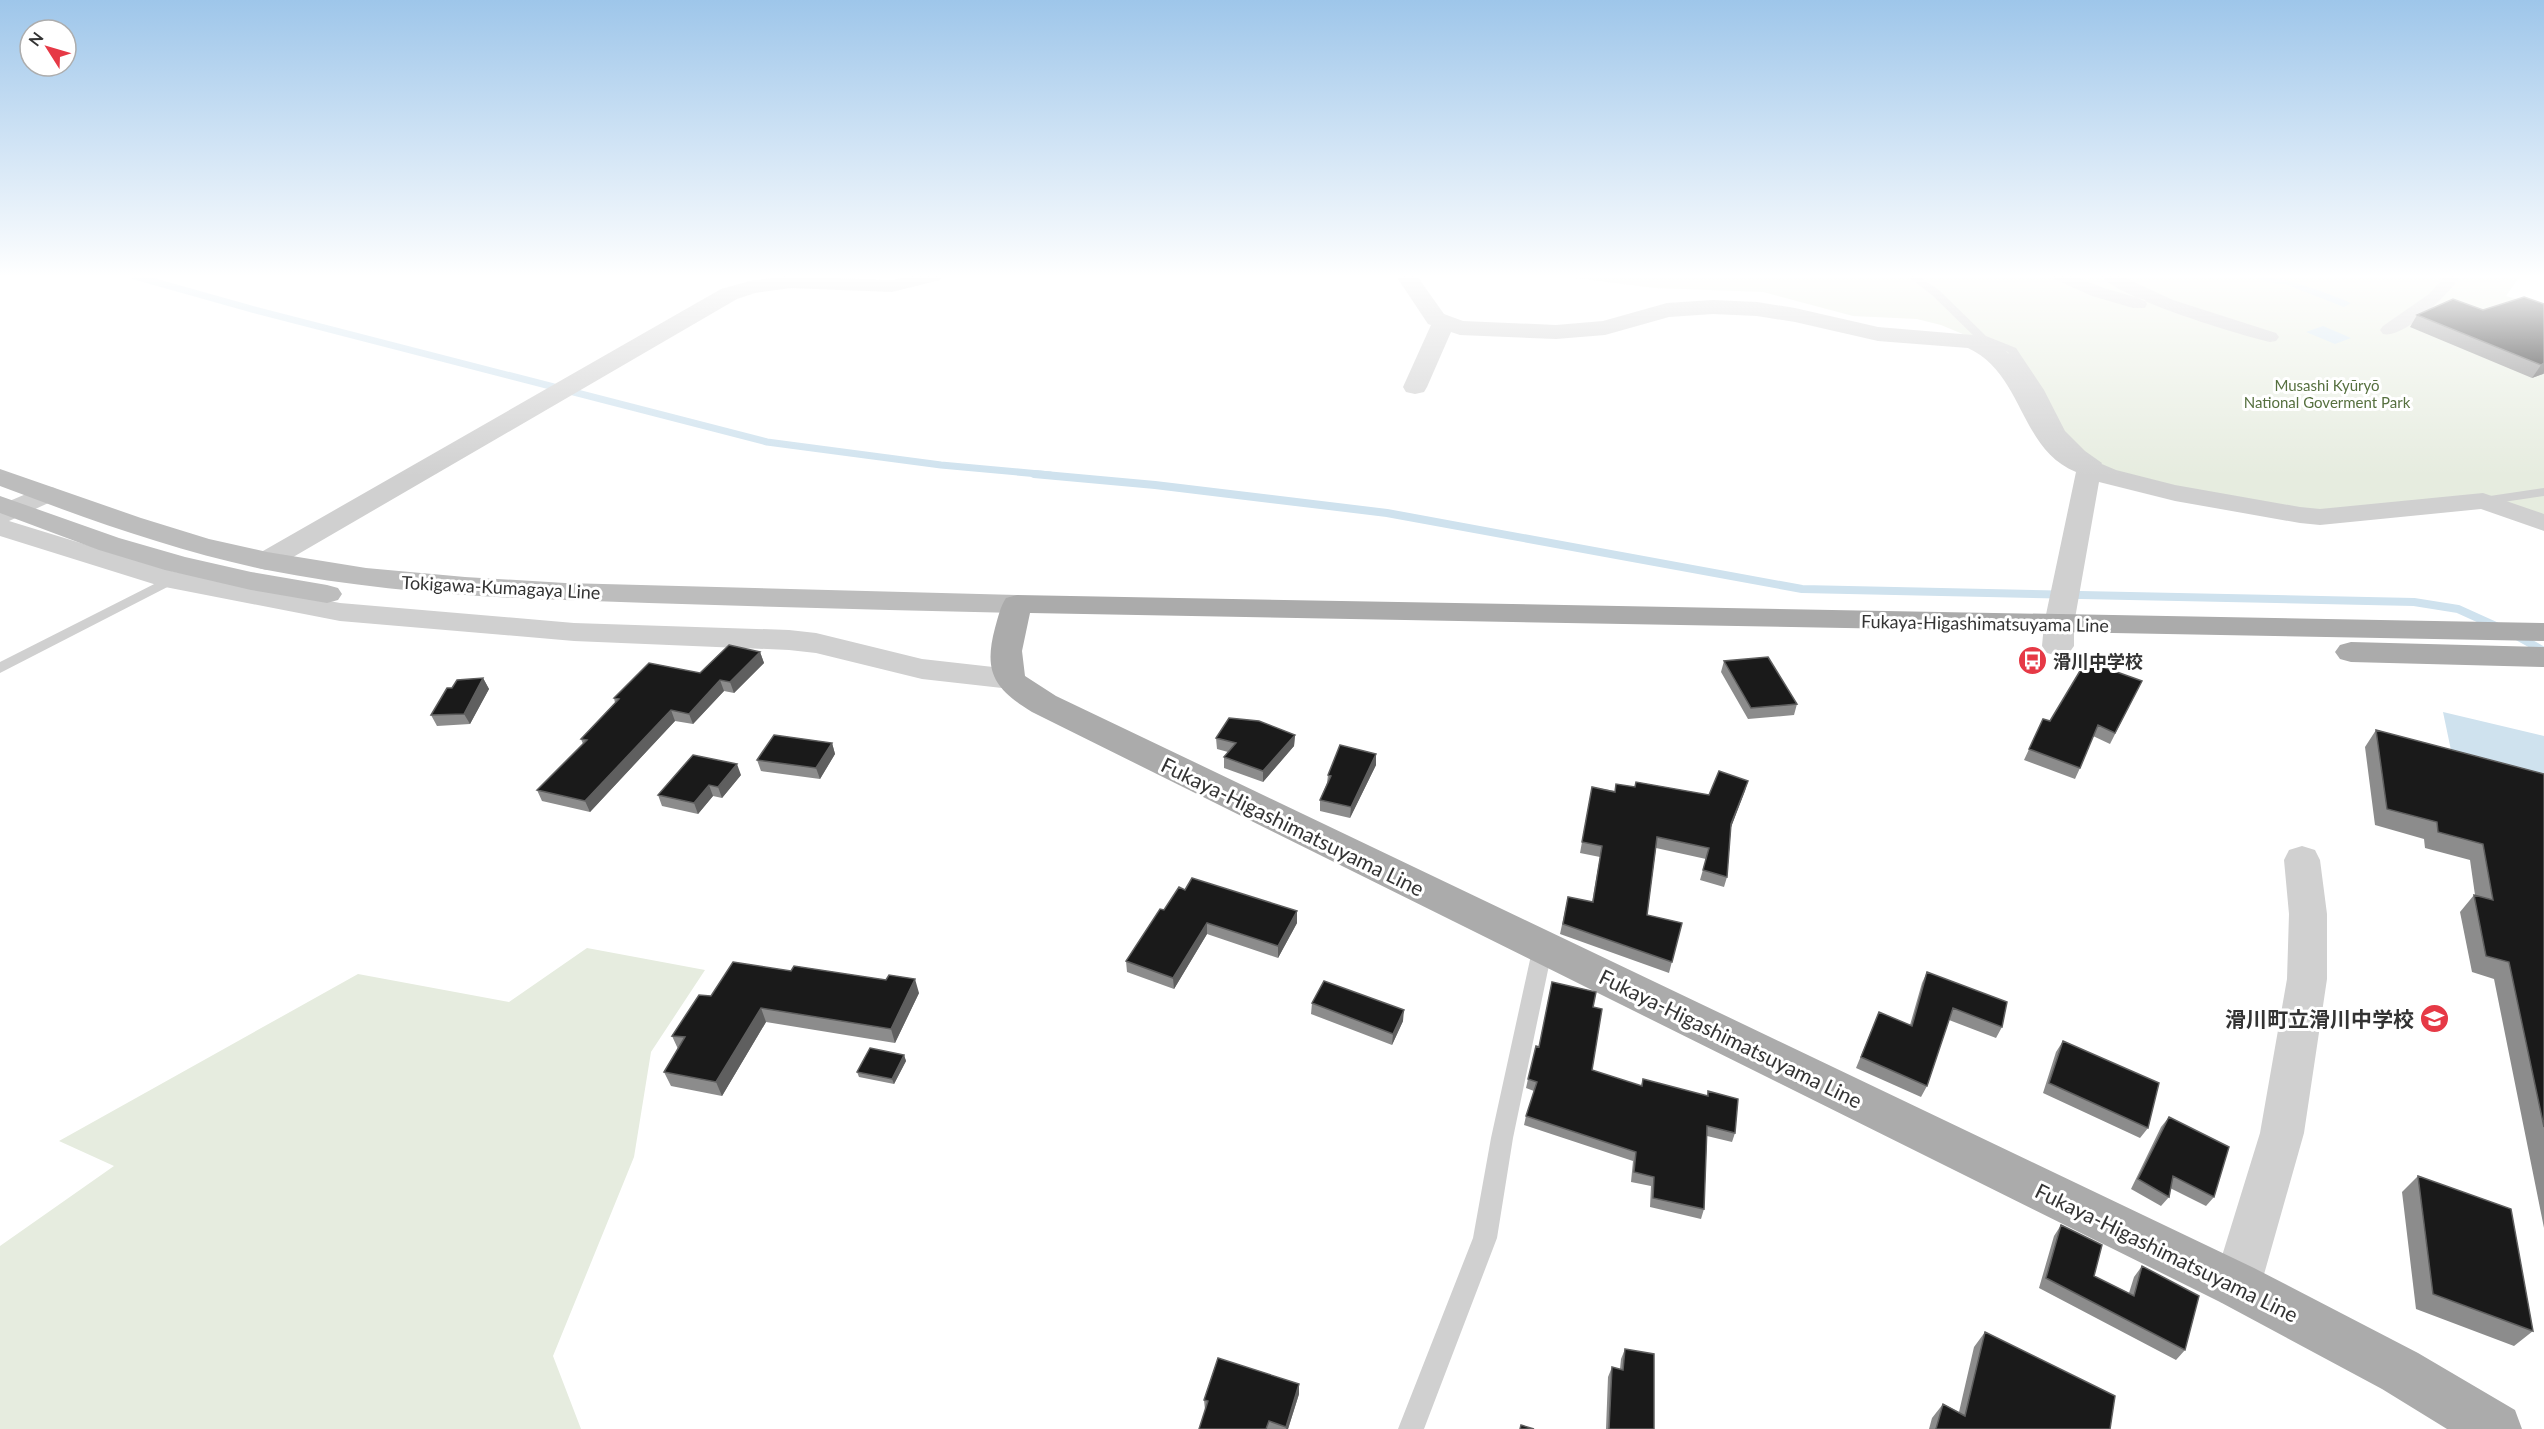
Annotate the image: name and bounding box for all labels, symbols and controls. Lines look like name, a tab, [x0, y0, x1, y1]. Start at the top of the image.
north arrow	[18, 18, 78, 78]
text: N	[24, 28, 47, 49]
park label: Musashi Kyūryō National Goverment Park	[2244, 376, 2411, 411]
street label: Tokigawa-Kumagaya Line	[401, 571, 601, 603]
street label: Fukaya-Higashimatsuyama Line	[1861, 610, 2109, 636]
bus stop icon: 滑川中学校	[2016, 645, 2048, 677]
place label: 滑川中学校	[2053, 650, 2143, 672]
street label: Fukaya-Higashimatsuyama Line	[1158, 751, 1428, 901]
street label: Fukaya-Higashimatsuyama Line	[1596, 963, 1866, 1113]
school or university icon: 滑川町立滑川中学校	[2419, 1002, 2451, 1034]
place label: 滑川町立滑川中学校	[2225, 1006, 2414, 1031]
street label: Fukaya-Higashimatsuyama Line	[2032, 1177, 2302, 1327]

